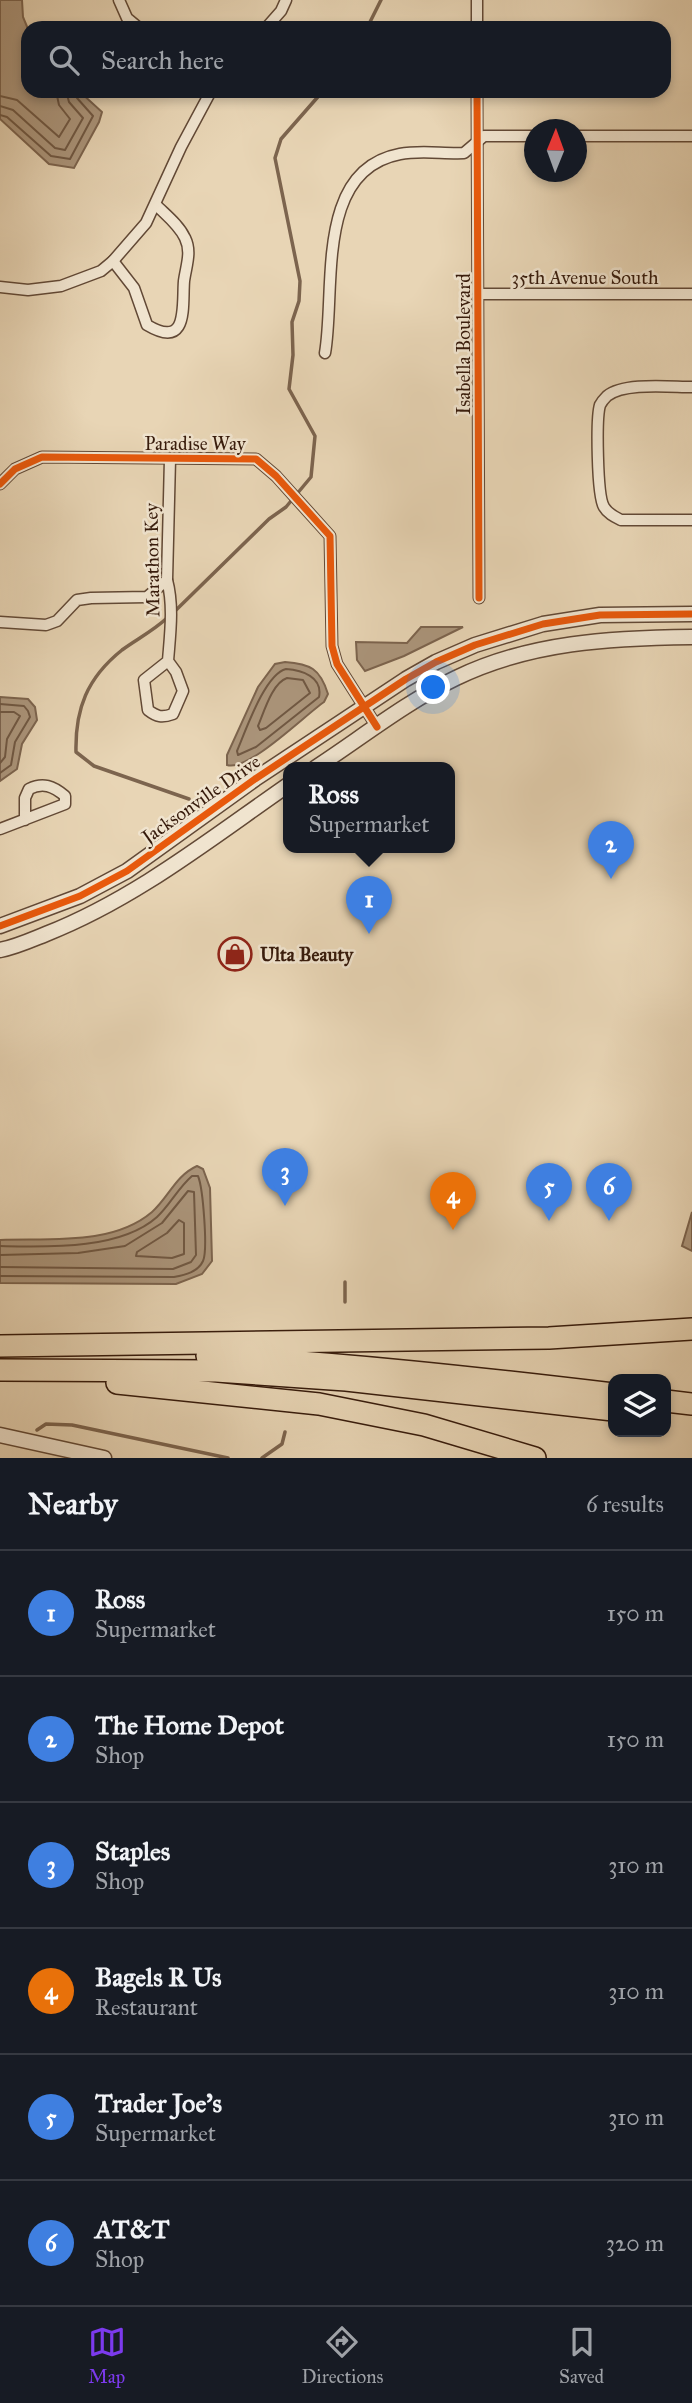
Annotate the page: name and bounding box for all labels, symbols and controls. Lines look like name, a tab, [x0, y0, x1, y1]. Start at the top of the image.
search box	[21, 21, 671, 98]
icon: search	[45, 41, 83, 79]
text: Search here	[101, 44, 224, 76]
north arrow	[524, 119, 587, 182]
street label: 35th Avenue South	[512, 266, 659, 289]
street label: Isabella Boulevard	[452, 273, 475, 415]
street label: Paradise Way	[144, 432, 247, 455]
street label: Marathon Key	[139, 502, 164, 617]
your location	[416, 670, 450, 704]
street label: Jacksonville Drive	[136, 750, 265, 850]
popup	[283, 762, 455, 853]
text: Ross	[309, 778, 359, 810]
text: Supermarket	[309, 810, 429, 838]
pin: 2	[588, 821, 634, 879]
pin: 1	[346, 876, 392, 934]
shop icon: Ulta Beauty	[216, 935, 254, 973]
place label: Ulta Beauty	[260, 943, 354, 967]
pin: 3	[262, 1148, 308, 1206]
pin: 5	[526, 1163, 572, 1221]
pin: 6	[586, 1163, 632, 1221]
pin: 4	[430, 1172, 476, 1230]
map controls	[608, 1374, 671, 1437]
button: layers	[608, 1374, 671, 1437]
text: Nearby	[28, 1486, 118, 1522]
text: 6 results	[586, 1490, 664, 1518]
text: Ross	[95, 1583, 145, 1615]
text: 1	[46, 1599, 56, 1627]
text: 150 m	[607, 1599, 664, 1627]
text: Supermarket	[95, 1615, 216, 1643]
text: The Home Depot	[95, 1709, 284, 1741]
text: 2	[45, 1725, 57, 1753]
text: 150 m	[607, 1725, 664, 1753]
text: Shop	[95, 1741, 144, 1769]
text: Staples	[95, 1835, 170, 1867]
text: 3	[46, 1851, 56, 1879]
text: 310 m	[608, 1851, 664, 1879]
text: Shop	[95, 1867, 144, 1895]
text: Bagels R Us	[95, 1961, 222, 1993]
text: 4	[45, 1977, 57, 2005]
text: 310 m	[608, 1977, 664, 2005]
text: Restaurant	[95, 1993, 198, 2021]
text: Trader Joe's	[95, 2087, 222, 2119]
text: 5	[46, 2103, 56, 2131]
text: 310 m	[608, 2103, 664, 2131]
text: Supermarket	[95, 2119, 216, 2147]
text: AT&T	[95, 2213, 170, 2245]
text: 6	[45, 2229, 57, 2257]
text: 320 m	[606, 2229, 664, 2257]
text: Shop	[95, 2245, 144, 2273]
tab: Map	[88, 2323, 126, 2388]
tab: Directions	[301, 2323, 383, 2388]
tab: Saved	[559, 2323, 604, 2388]

